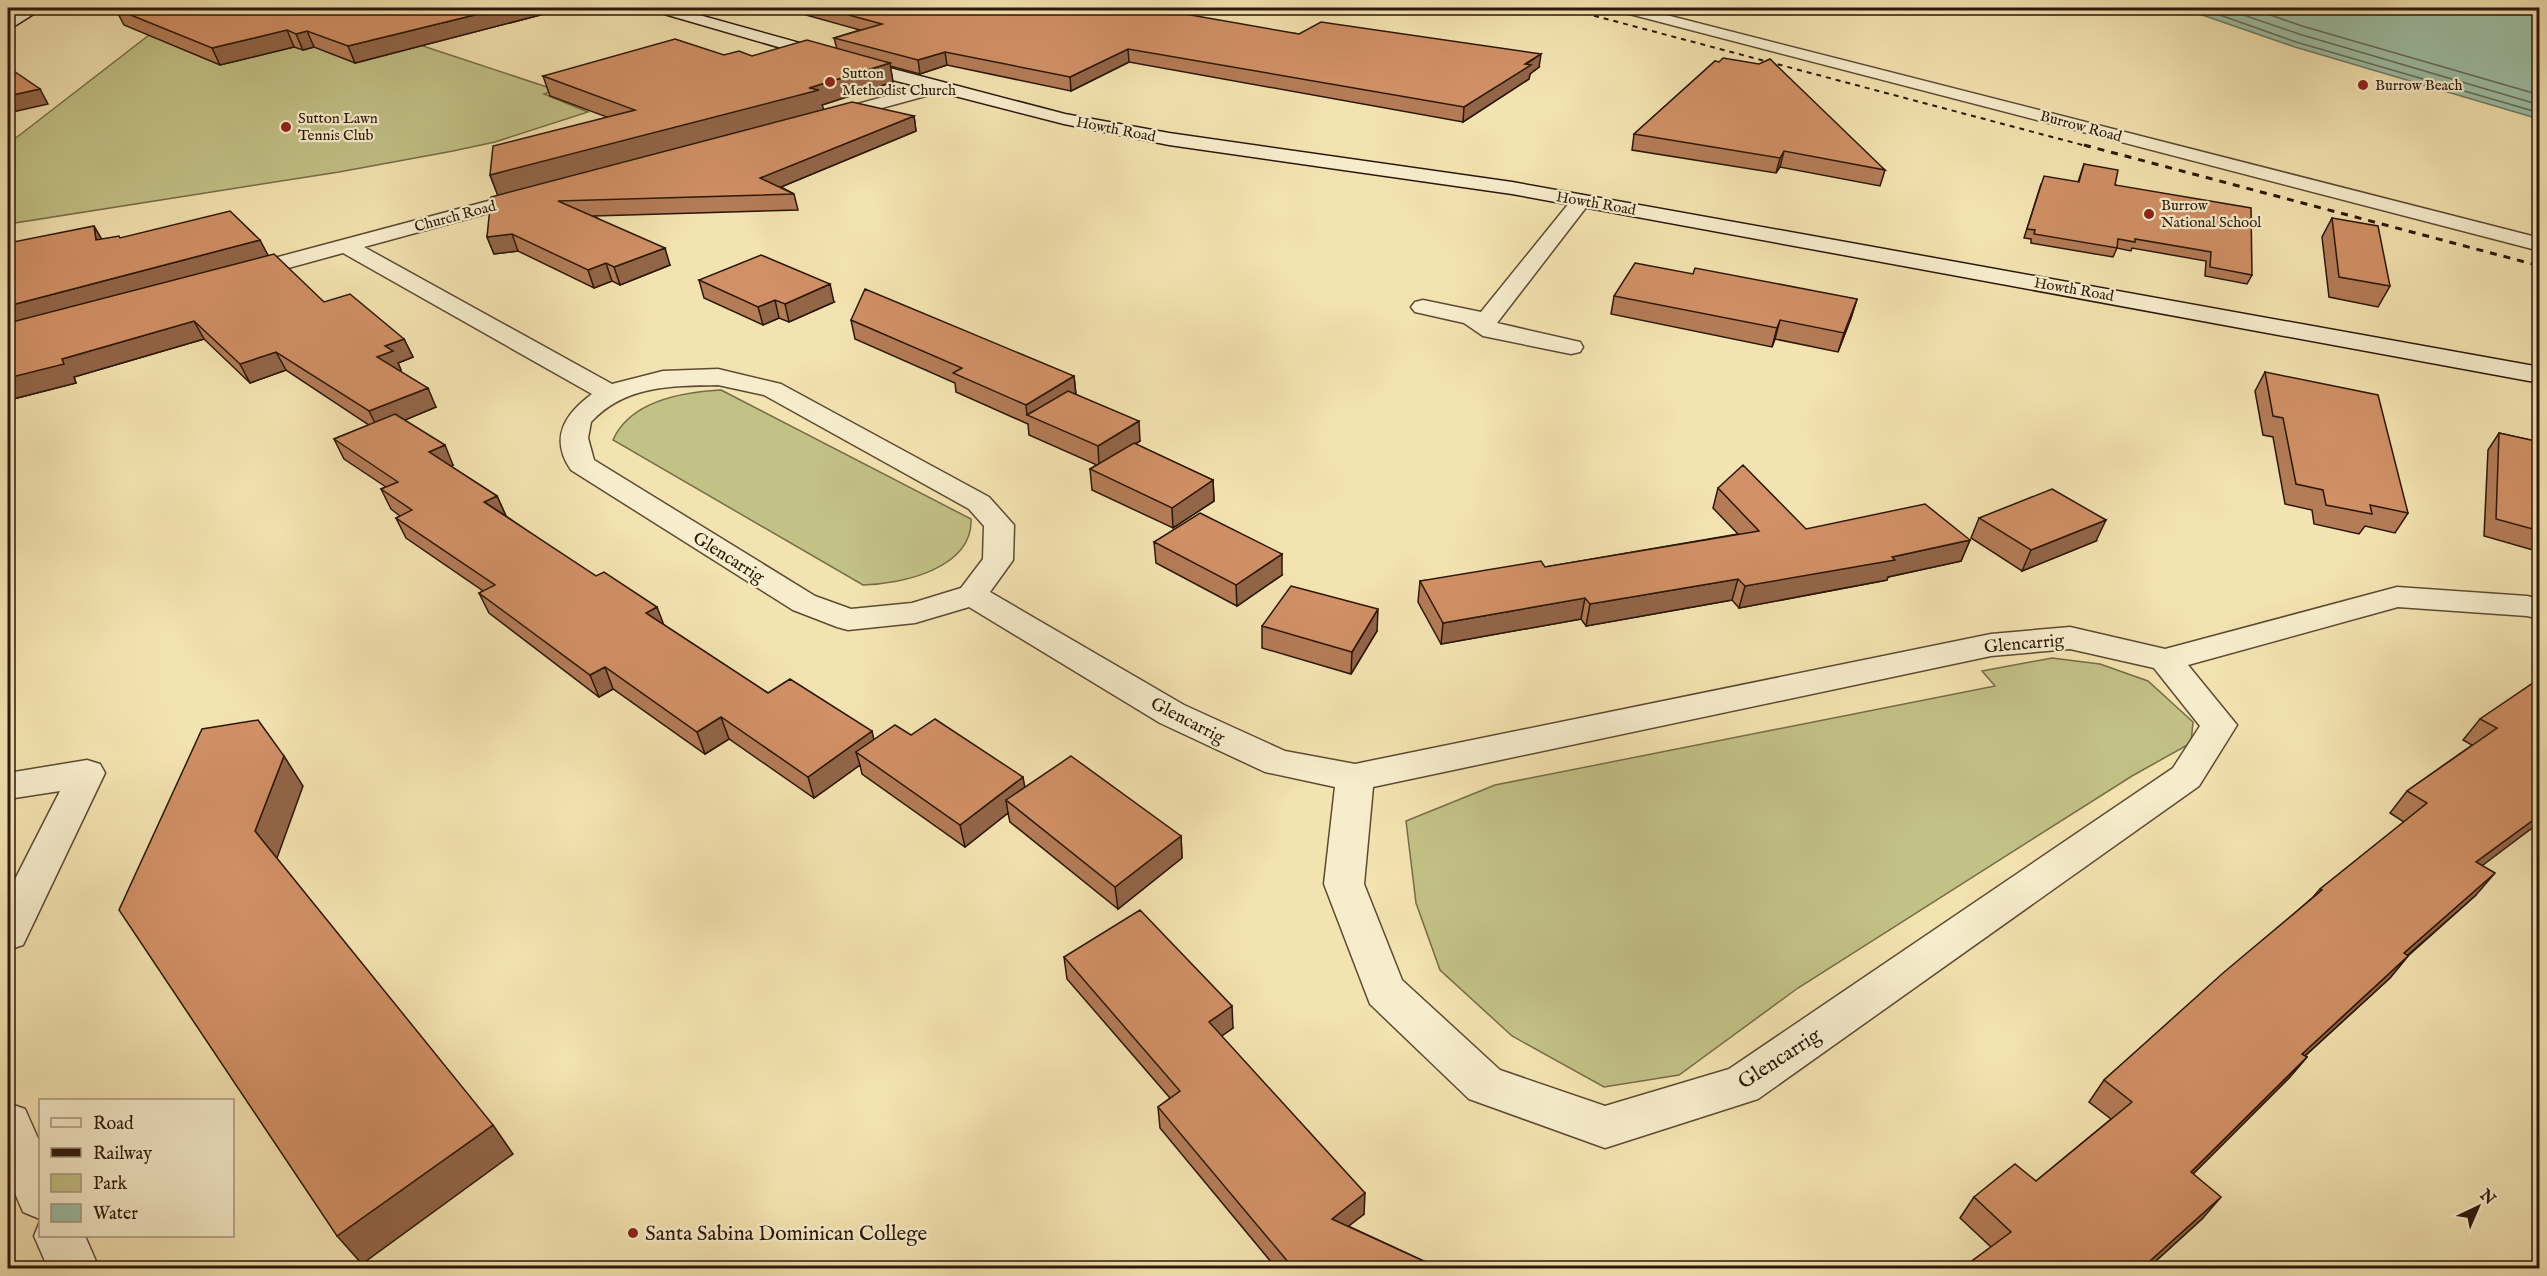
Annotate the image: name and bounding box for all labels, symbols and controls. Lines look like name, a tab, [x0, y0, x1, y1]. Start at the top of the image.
place label: Sutton Methodist Church	[842, 64, 956, 100]
marker: Sutton Methodist Church	[823, 75, 837, 89]
place label: Burrow Beach	[2375, 76, 2462, 95]
marker: Burrow Beach	[2356, 78, 2370, 92]
street label: Burrow Road	[2038, 106, 2125, 147]
place label: Sutton Lawn Tennis Club	[298, 109, 378, 145]
street label: Howth Road	[1074, 112, 1158, 147]
marker: Sutton Lawn Tennis Club	[279, 120, 293, 134]
street label: Howth Road	[1555, 187, 1638, 220]
street label: Church Road	[412, 196, 499, 236]
place label: Burrow National School	[2161, 196, 2262, 232]
marker: Burrow National School	[2142, 207, 2156, 221]
street label: Howth Road	[2033, 273, 2116, 306]
street label: Glencarrig	[688, 527, 769, 589]
street label: Glencarrig	[1983, 630, 2065, 659]
street label: Glencarrig	[1146, 693, 1229, 750]
street label: Glencarrig	[1733, 1022, 1827, 1096]
legend	[39, 1099, 234, 1237]
text: Road	[93, 1113, 134, 1136]
text: Railway	[93, 1143, 152, 1166]
text: Park	[93, 1173, 128, 1196]
north arrow	[2448, 1177, 2508, 1237]
text: N	[2474, 1185, 2499, 1210]
text: Water	[93, 1203, 138, 1226]
place label: Santa Sabina Dominican College	[645, 1221, 928, 1248]
marker: Santa Sabina Dominican College	[626, 1226, 640, 1240]

